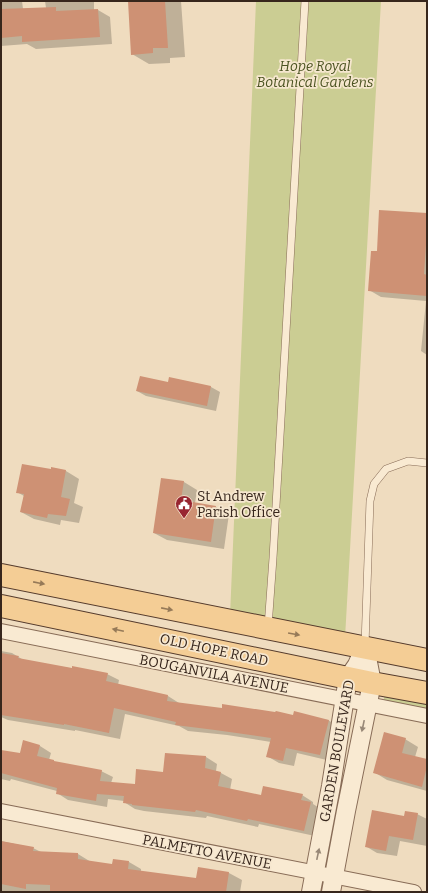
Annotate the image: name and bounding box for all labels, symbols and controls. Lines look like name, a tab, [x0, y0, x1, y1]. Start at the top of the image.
park label: Hope Royal Botanical Gardens	[256, 58, 374, 91]
place label: St Andrew Parish Office	[197, 488, 280, 521]
public building icon: St Andrew Parish Office	[174, 494, 194, 519]
one-way arrow	[33, 581, 45, 587]
one-way arrow	[161, 606, 173, 612]
one-way arrow	[112, 627, 124, 633]
street label: OLD HOPE ROAD	[158, 630, 270, 670]
one-way arrow	[288, 631, 300, 637]
street label: BOUGANVILA AVENUE	[138, 651, 290, 697]
street label: GARDEN BOULEVARD	[316, 678, 358, 824]
one-way arrow	[360, 720, 366, 732]
street label: PALMETTO AVENUE	[141, 831, 273, 873]
one-way arrow	[316, 848, 322, 860]

